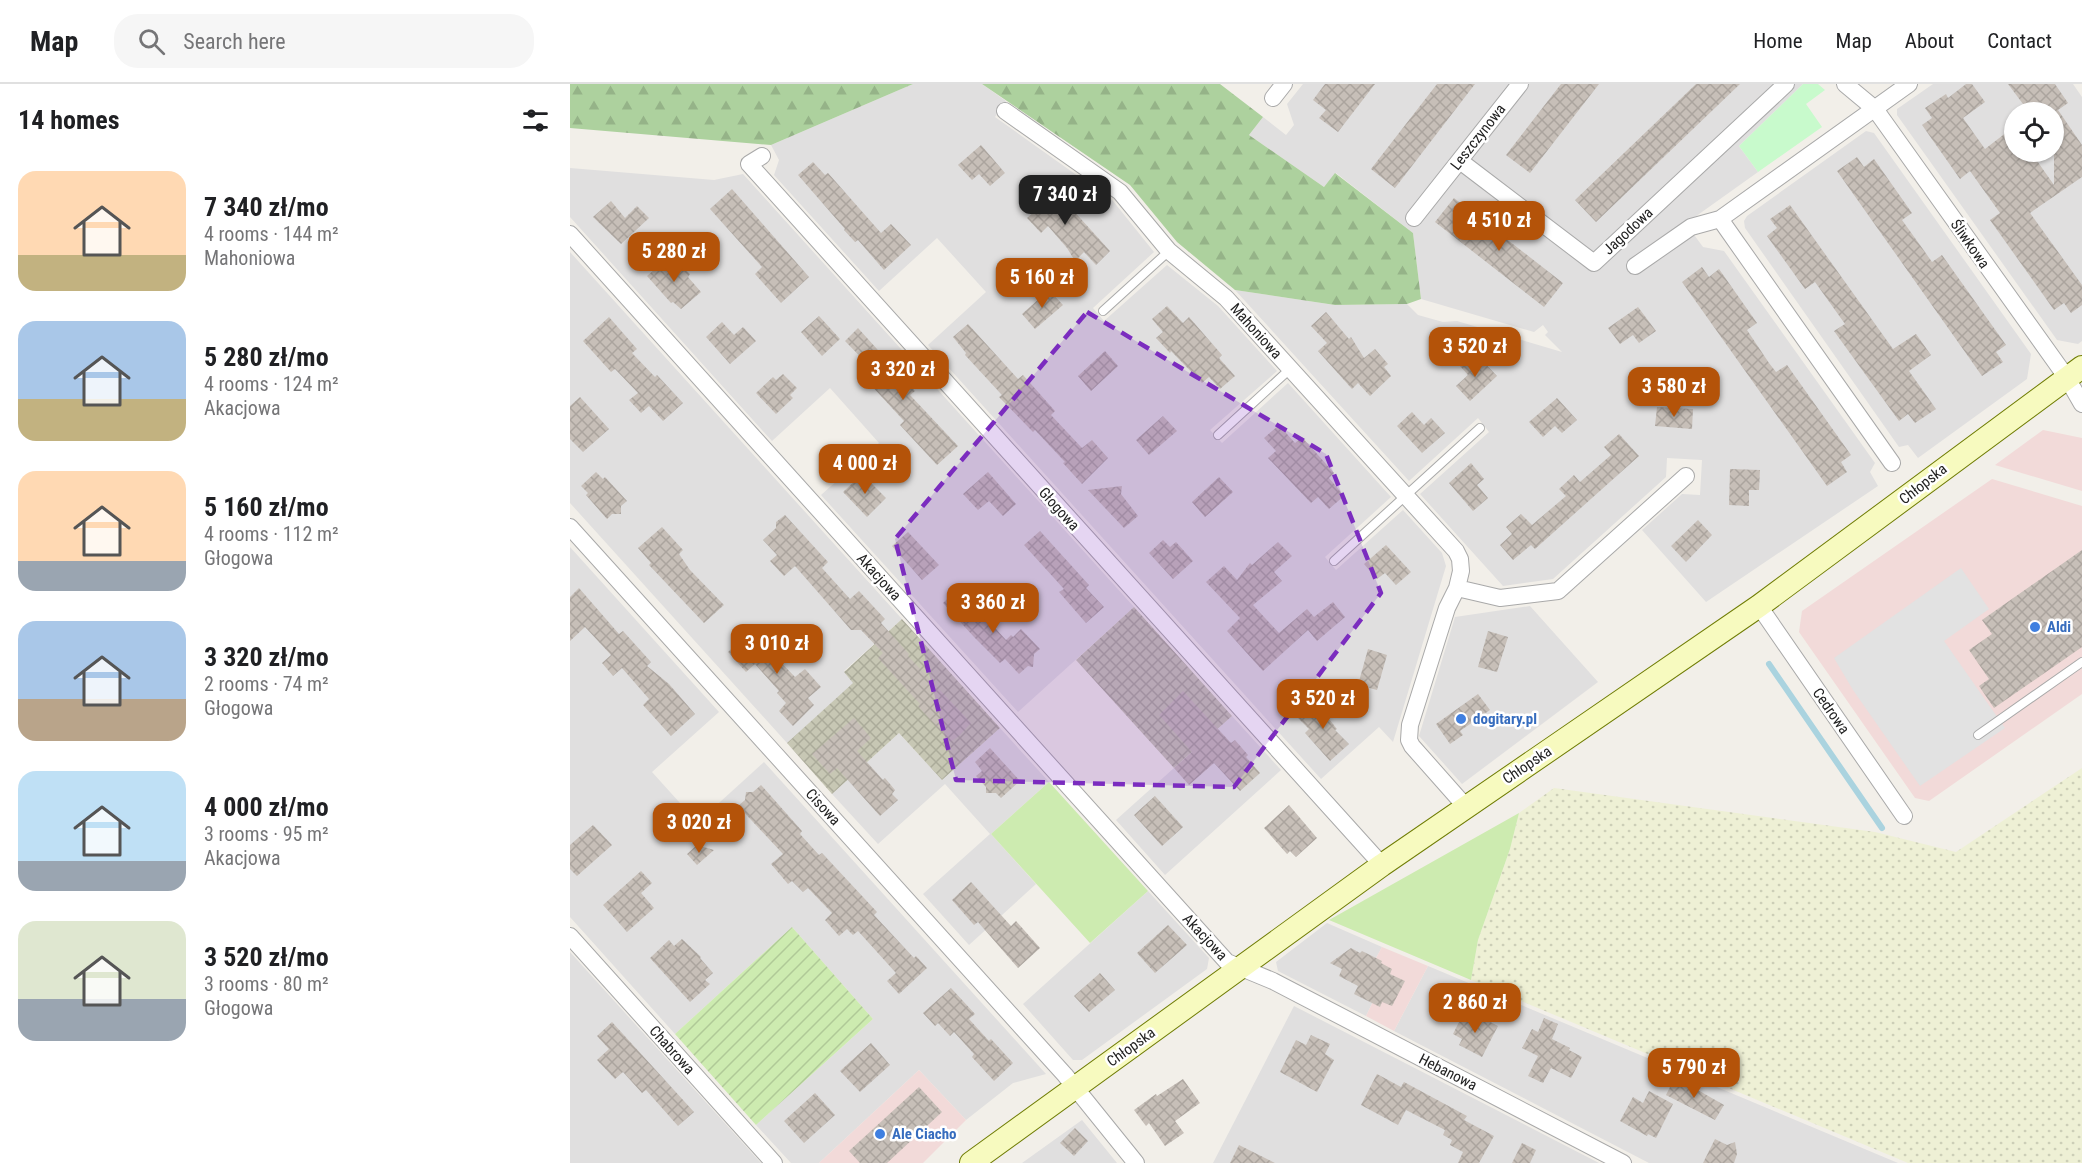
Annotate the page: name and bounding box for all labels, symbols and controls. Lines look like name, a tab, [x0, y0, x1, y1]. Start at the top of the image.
search box	[114, 14, 534, 68]
text: Map	[30, 25, 78, 58]
icon: search	[135, 25, 168, 58]
text: Search here	[183, 29, 286, 54]
text: Home	[1753, 29, 1803, 53]
text: Map	[1836, 29, 1872, 53]
text: About	[1905, 29, 1954, 53]
text: Contact	[1987, 29, 2052, 53]
street label: Leszczynowa	[1447, 100, 1509, 174]
map controls	[2004, 102, 2064, 162]
button: locate	[2004, 102, 2064, 162]
icon: filters	[519, 104, 552, 137]
text: 14 homes	[18, 105, 120, 135]
pin: 7 340 zł	[1003, 175, 1127, 226]
text: 7 340 zł	[1033, 182, 1097, 206]
text: 7 340 zł/mo	[204, 192, 329, 222]
icon: home	[66, 195, 138, 267]
pin: 4 510 zł	[1437, 201, 1561, 252]
street label: Jagodowa	[1599, 204, 1657, 258]
text: 4 510 zł	[1467, 208, 1531, 232]
street label: Śliwkowa	[1947, 216, 1993, 272]
text: 4 rooms · 144 m²	[204, 222, 339, 246]
pin: 5 280 zł	[612, 232, 736, 283]
text: 5 280 zł	[642, 239, 706, 263]
text: Mahoniowa	[204, 246, 295, 270]
pin: 5 160 zł	[980, 258, 1104, 309]
text: 5 160 zł	[1010, 265, 1074, 289]
street label: Mahoniowa	[1226, 300, 1286, 362]
pin: 3 520 zł	[1413, 327, 1537, 378]
text: 3 520 zł	[1443, 334, 1507, 358]
text: 5 280 zł/mo	[204, 342, 329, 372]
icon: home	[66, 345, 138, 417]
pin: 3 320 zł	[841, 350, 965, 401]
text: 3 320 zł	[871, 357, 935, 381]
pin: 3 580 zł	[1612, 367, 1736, 418]
text: 4 rooms · 124 m²	[204, 372, 339, 396]
text: 3 580 zł	[1642, 374, 1706, 398]
text: Akacjowa	[204, 396, 280, 420]
pin: 4 000 zł	[803, 444, 927, 495]
text: 4 000 zł	[833, 451, 897, 475]
street label: Chłopska	[1896, 460, 1950, 508]
street label: Głogowa	[1035, 484, 1083, 534]
text: 5 160 zł/mo	[204, 492, 329, 522]
icon: home	[66, 495, 138, 567]
text: 4 rooms · 112 m²	[204, 522, 339, 546]
text: Głogowa	[204, 546, 273, 570]
street label: Akacjowa	[853, 550, 905, 604]
pin: 3 360 zł	[931, 583, 1055, 634]
text: 3 360 zł	[961, 590, 1025, 614]
place label: Aldi	[2047, 618, 2071, 636]
marker: Aldi	[2028, 620, 2042, 634]
pin: 3 010 zł	[715, 624, 839, 675]
text: 3 010 zł	[745, 631, 809, 655]
text: 3 320 zł/mo	[204, 642, 329, 672]
icon: home	[66, 645, 138, 717]
text: 2 rooms · 74 m²	[204, 672, 329, 696]
pin: 3 520 zł	[1261, 679, 1385, 730]
street label: Cedrowa	[1809, 685, 1853, 737]
text: 3 520 zł	[1291, 686, 1355, 710]
text: Głogowa	[204, 696, 273, 720]
place label: dogitary.pl	[1473, 710, 1537, 728]
marker: dogitary.pl	[1454, 712, 1468, 726]
street label: Chłopska	[1499, 742, 1555, 788]
street label: Cisowa	[802, 785, 844, 829]
text: 4 000 zł/mo	[204, 792, 329, 822]
icon: home	[66, 795, 138, 867]
pin: 3 020 zł	[637, 803, 761, 854]
text: 3 020 zł	[667, 810, 731, 834]
text: 3 rooms · 95 m²	[204, 822, 329, 846]
text: Akacjowa	[204, 846, 280, 870]
street label: Akacjowa	[1179, 910, 1231, 964]
text: 3 520 zł/mo	[204, 942, 329, 972]
icon: home	[66, 945, 138, 1017]
text: 3 rooms · 80 m²	[204, 972, 329, 996]
pin: 2 860 zł	[1413, 983, 1537, 1034]
text: 2 860 zł	[1443, 990, 1507, 1014]
text: Głogowa	[204, 996, 273, 1020]
street label: Chabrowa	[645, 1022, 699, 1078]
street label: Chłopska	[1103, 1023, 1159, 1071]
pin: 5 790 zł	[1632, 1048, 1756, 1099]
street label: Hebanowa	[1416, 1050, 1480, 1094]
text: 5 790 zł	[1662, 1055, 1726, 1079]
place label: Ale Ciacho	[892, 1125, 957, 1143]
marker: Ale Ciacho	[873, 1127, 887, 1141]

